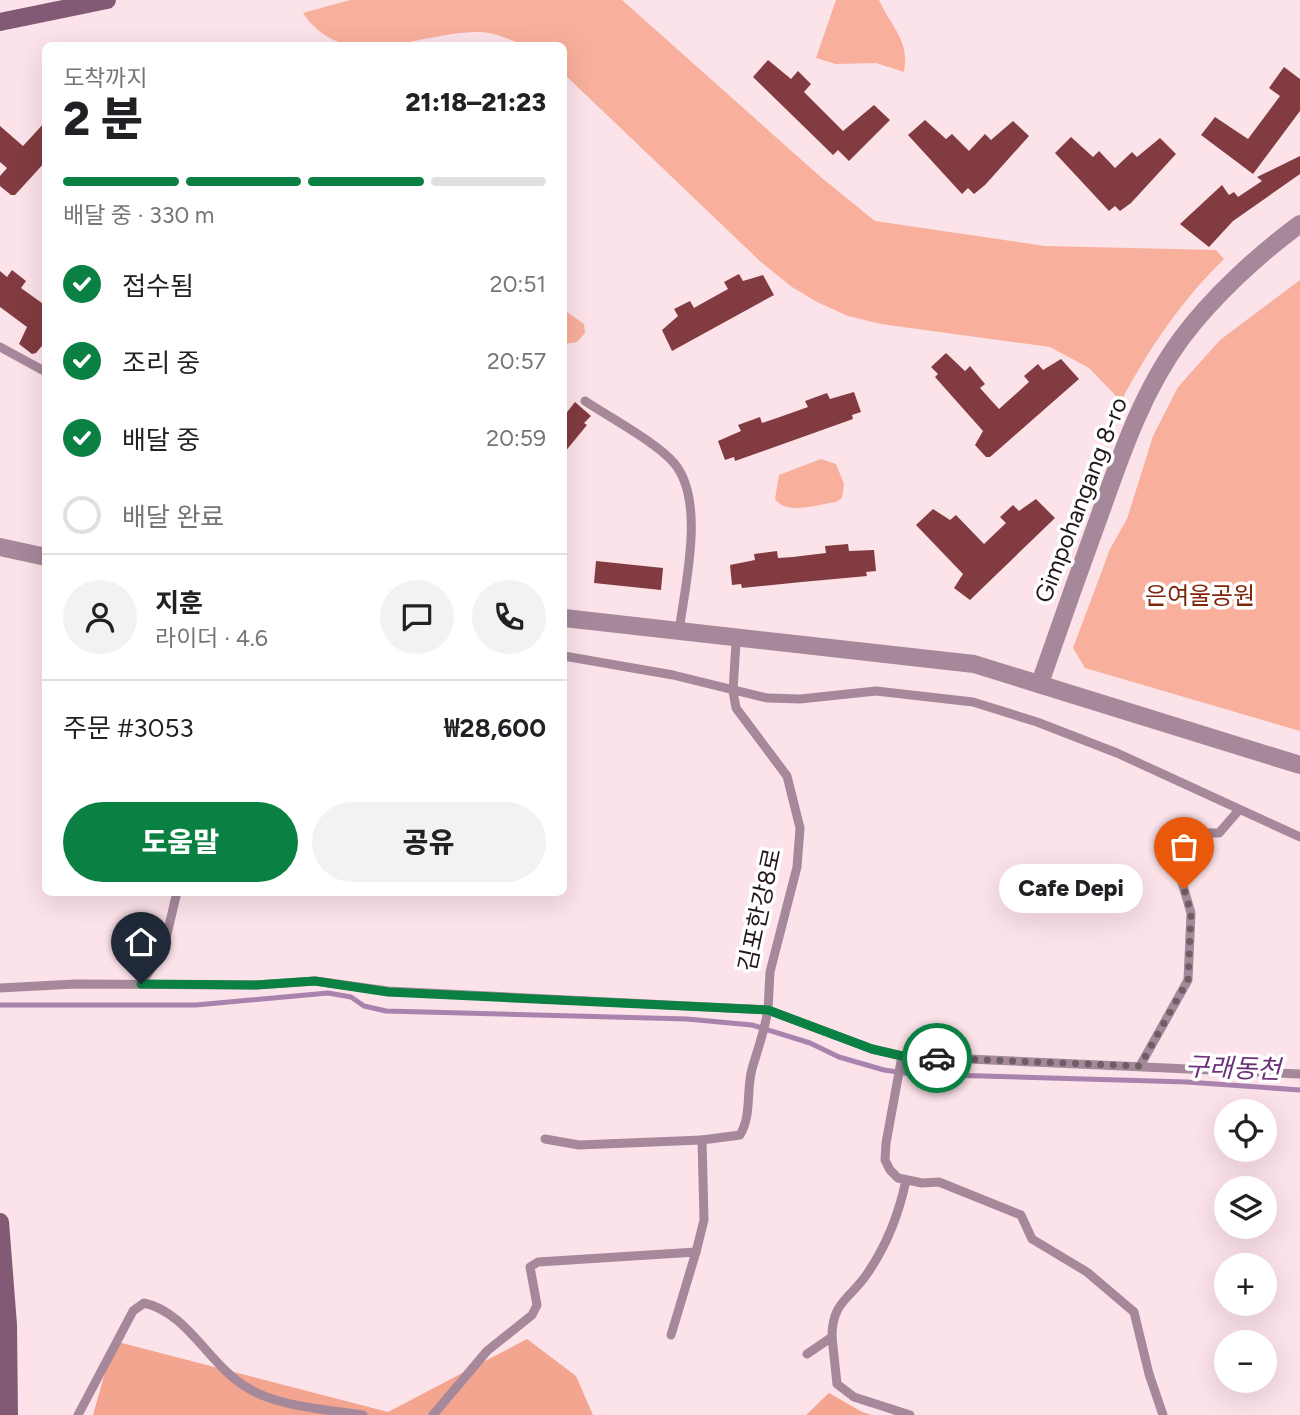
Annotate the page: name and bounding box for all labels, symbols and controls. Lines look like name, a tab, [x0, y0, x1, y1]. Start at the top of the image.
text: 도착까지	[63, 64, 148, 92]
text: 21:18–21:23	[405, 86, 546, 118]
text: 2 분	[63, 91, 143, 147]
text: 배달 중 · 330 m	[63, 201, 214, 229]
icon: check	[63, 265, 101, 303]
text: 접수됨	[122, 270, 194, 302]
text: 20:51	[490, 270, 546, 298]
icon: check	[63, 342, 101, 380]
text: 조리 중	[122, 347, 200, 379]
text: 20:57	[487, 347, 546, 375]
street label: Gimpohangang 8-ro	[1028, 393, 1133, 607]
icon: check	[63, 419, 101, 457]
text: 배달 중	[122, 424, 200, 456]
text: 20:59	[486, 424, 546, 452]
text: 배달 완료	[122, 501, 224, 533]
button: person	[63, 580, 137, 654]
button: chat	[380, 580, 454, 654]
button: phone	[472, 580, 546, 654]
park label: 은여울공원	[1145, 581, 1255, 610]
text: 지훈	[155, 587, 203, 619]
text: 라이더 · 4.6	[155, 624, 268, 652]
text: 주문 #3053	[63, 712, 194, 744]
text: ₩28,600	[444, 712, 546, 744]
button: 도움말	[63, 802, 298, 882]
button: 공유	[312, 802, 546, 882]
pin	[1154, 817, 1214, 889]
icon: bag	[1165, 828, 1203, 866]
street label: 김포한강8로	[732, 846, 787, 974]
callout: Cafe Depi	[998, 864, 1142, 914]
text: Cafe Depi	[1018, 874, 1124, 902]
pin	[111, 912, 171, 984]
icon: home	[122, 923, 160, 961]
courier	[902, 1023, 972, 1093]
icon: car	[918, 1039, 956, 1077]
water label: 구래동천	[1185, 1050, 1284, 1086]
map controls	[1214, 1099, 1277, 1393]
button: locate	[1214, 1099, 1277, 1162]
button: layers	[1214, 1176, 1277, 1239]
button: +	[1214, 1253, 1277, 1316]
button: −	[1214, 1330, 1277, 1393]

